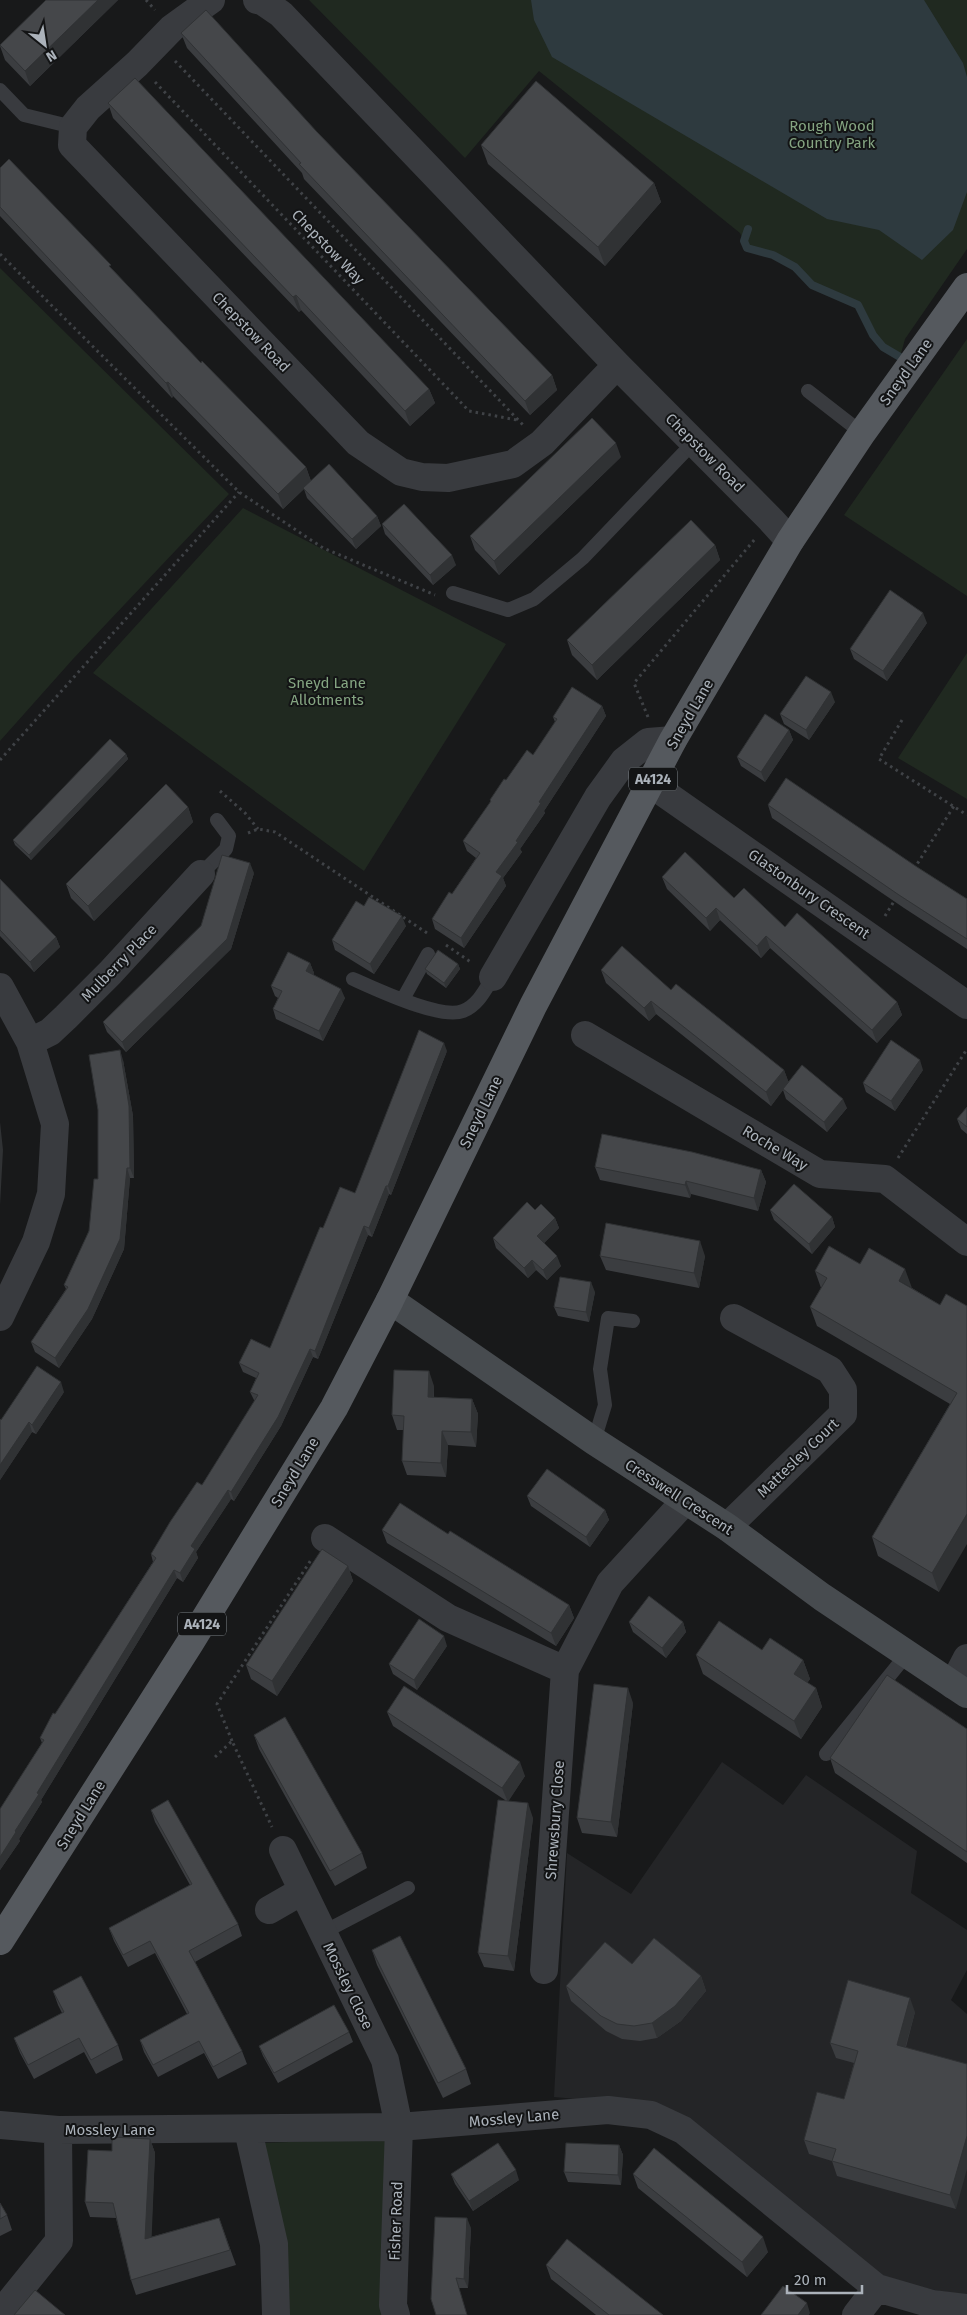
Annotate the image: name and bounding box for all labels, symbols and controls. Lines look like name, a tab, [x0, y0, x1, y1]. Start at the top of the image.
north arrow	[20, 20, 70, 70]
text: N	[43, 46, 60, 66]
park label: Rough Wood Country Park	[789, 117, 876, 152]
street label: Chepstow Way	[288, 206, 369, 289]
street label: Chepstow Road	[208, 288, 294, 376]
street label: Sneyd Lane	[876, 335, 936, 409]
street label: Chepstow Road	[662, 410, 748, 496]
park label: Sneyd Lane Allotments	[288, 674, 366, 709]
street label: Sneyd Lane	[663, 676, 717, 752]
road number: A4124	[629, 768, 677, 791]
street label: Glastonbury Crescent	[745, 845, 874, 943]
street label: Mulberry Place	[77, 920, 161, 1006]
street label: Sneyd Lane	[456, 1073, 506, 1151]
street label: Roche Way	[739, 1121, 811, 1175]
street label: Mattesley Court	[754, 1414, 843, 1501]
street label: Sneyd Lane	[267, 1434, 323, 1510]
street label: Cresswell Crescent	[622, 1455, 737, 1539]
road number: A4124	[178, 1612, 226, 1636]
street label: Shrewsbury Close	[542, 1760, 568, 1880]
street label: Sneyd Lane	[53, 1777, 109, 1853]
street label: Mossley Close	[319, 1940, 377, 2032]
street label: Mossley Lane	[468, 2105, 560, 2131]
street label: Mossley Lane	[65, 2121, 155, 2139]
street label: Fisher Road	[386, 2181, 406, 2261]
scale bar	[787, 2262, 862, 2294]
text: 20 m	[794, 2271, 827, 2289]

